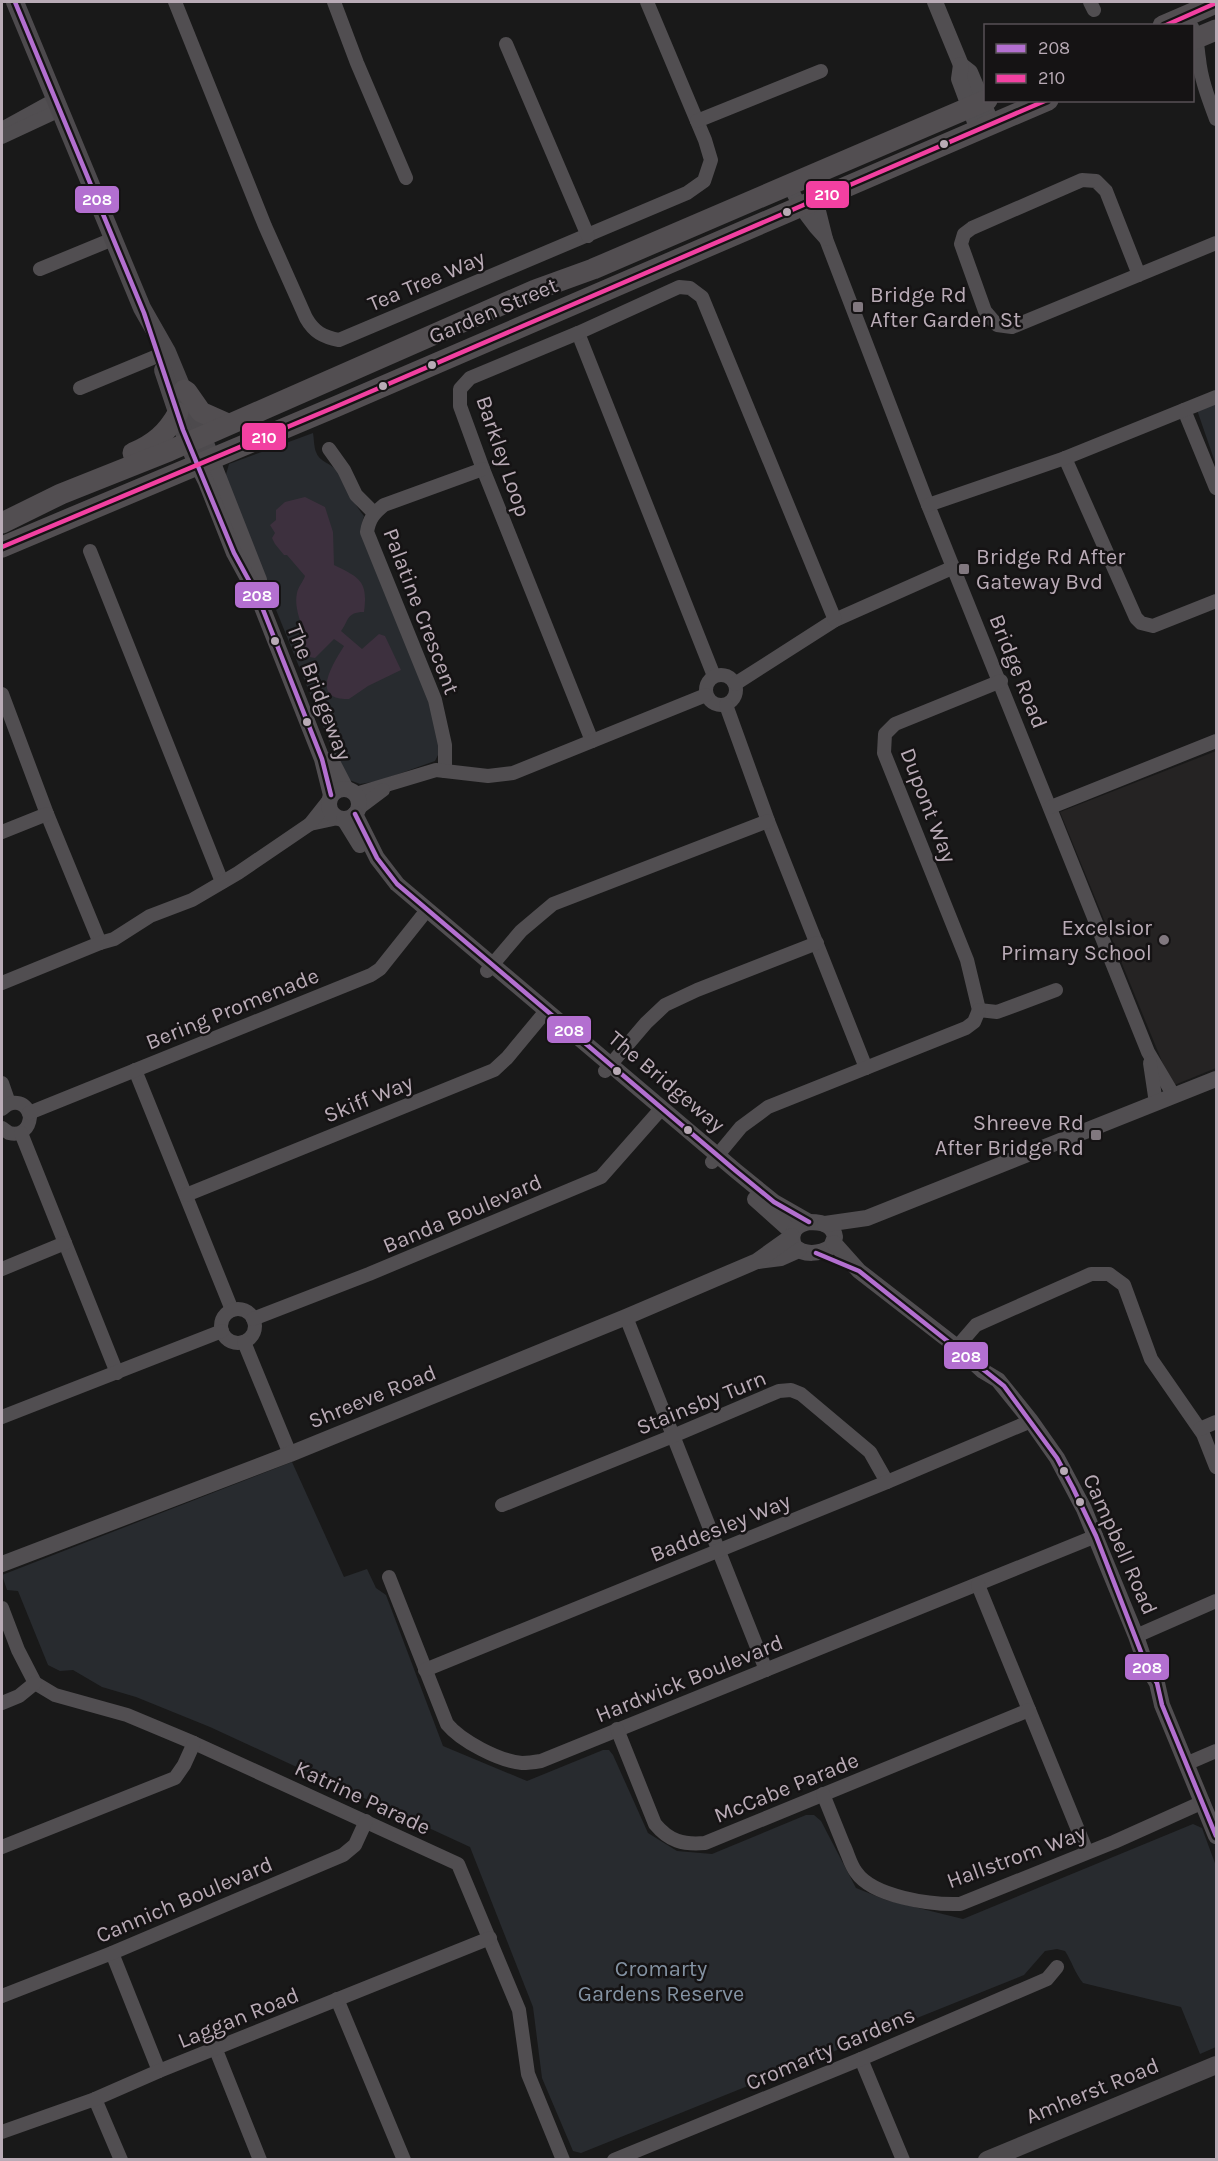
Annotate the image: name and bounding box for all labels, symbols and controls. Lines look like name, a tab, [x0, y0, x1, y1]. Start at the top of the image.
legend	[984, 24, 1194, 102]
text: 208	[1038, 37, 1070, 59]
text: 210	[1038, 67, 1065, 89]
unlabelled marker	[938, 138, 950, 150]
line badge: 210	[805, 180, 850, 209]
line badge: 208	[74, 185, 120, 214]
text: 210	[814, 185, 840, 204]
text: 208	[82, 190, 112, 209]
unlabelled marker	[781, 206, 793, 218]
street label: Tea Tree Way	[364, 245, 489, 317]
street label: Garden Street	[425, 272, 562, 350]
place label: Bridge Rd After Garden St	[870, 282, 1021, 333]
marker: Bridge Rd After Garden St	[851, 300, 865, 314]
unlabelled marker	[426, 359, 438, 371]
unlabelled marker	[377, 380, 389, 392]
street label: Barkley Loop	[470, 392, 536, 520]
line badge: 210	[241, 422, 287, 451]
text: 210	[251, 428, 277, 447]
street label: Palatine Crescent	[377, 525, 465, 698]
place label: Bridge Rd After Gateway Bvd	[976, 544, 1125, 595]
marker: Bridge Rd After Gateway Bvd	[957, 562, 971, 576]
line badge: 208	[234, 581, 280, 609]
text: 208	[242, 586, 272, 605]
street label: Bridge Road	[983, 610, 1053, 732]
street label: The Bridgeway	[281, 620, 357, 764]
unlabelled marker	[269, 635, 281, 647]
unlabelled marker	[301, 716, 313, 728]
street label: Dupont Way	[894, 744, 962, 866]
place label: Excelsior Primary School	[1001, 915, 1152, 966]
marker: Excelsior Primary School	[1157, 933, 1171, 947]
street label: Bering Promenade	[142, 962, 323, 1055]
line badge: 208	[546, 1015, 592, 1044]
text: 208	[554, 1021, 584, 1040]
street label: The Bridgeway	[603, 1026, 730, 1138]
unlabelled marker	[611, 1065, 623, 1077]
street label: Skiff Way	[320, 1069, 417, 1129]
place label: Shreeve Rd After Bridge Rd	[935, 1110, 1084, 1161]
unlabelled marker	[682, 1124, 694, 1136]
marker: Shreeve Rd After Bridge Rd	[1089, 1128, 1103, 1142]
street label: Banda Boulevard	[379, 1169, 546, 1259]
line badge: 208	[943, 1341, 989, 1370]
text: 208	[951, 1347, 981, 1366]
street label: Shreeve Road	[305, 1360, 440, 1434]
street label: Stainsby Turn	[633, 1365, 770, 1441]
unlabelled marker	[1058, 1465, 1070, 1477]
street label: Campbell Road	[1077, 1470, 1163, 1619]
street label: Baddesley Way	[646, 1488, 794, 1568]
unlabelled marker	[1074, 1496, 1086, 1508]
street label: Hardwick Boulevard	[592, 1629, 787, 1728]
line badge: 208	[1124, 1653, 1170, 1681]
text: 208	[1132, 1658, 1162, 1677]
street label: McCabe Parade	[710, 1747, 863, 1829]
street label: Katrine Parade	[291, 1755, 435, 1841]
street label: Hallstrom Way	[943, 1820, 1089, 1894]
street label: Cannich Boulevard	[92, 1851, 277, 1949]
park label: Cromarty Gardens Reserve	[578, 1956, 744, 2007]
street label: Laggan Road	[174, 1982, 303, 2054]
street label: Cromarty Gardens	[742, 2002, 919, 2096]
street label: Amherst Road	[1022, 2052, 1163, 2129]

